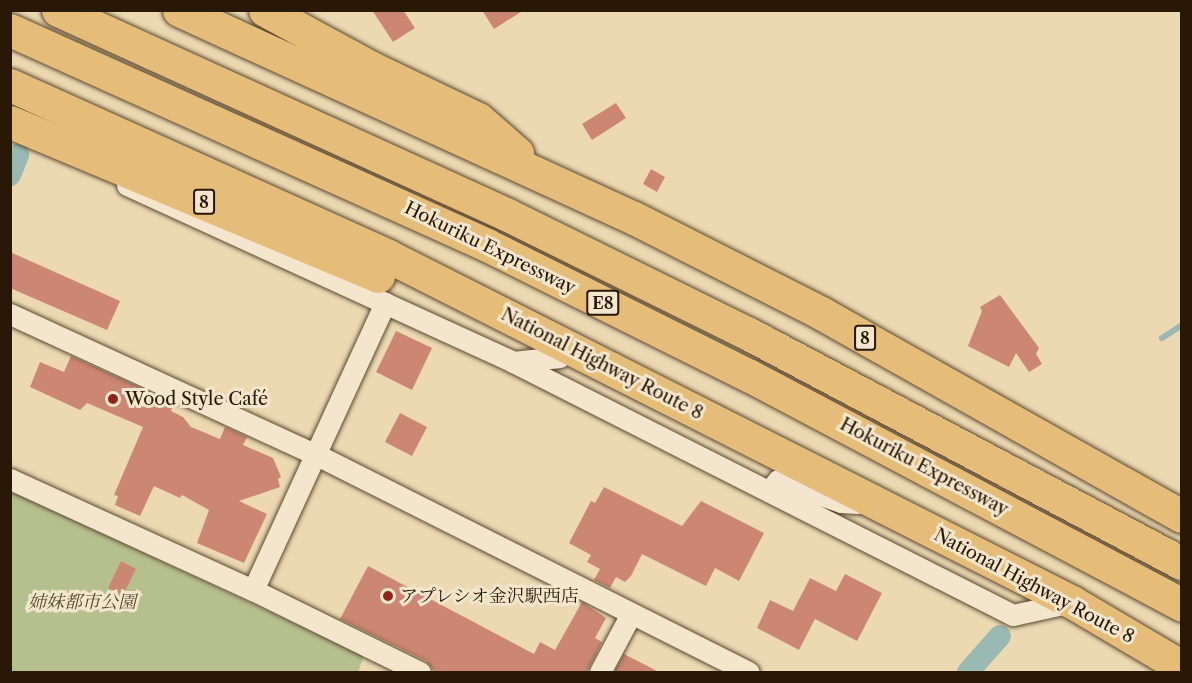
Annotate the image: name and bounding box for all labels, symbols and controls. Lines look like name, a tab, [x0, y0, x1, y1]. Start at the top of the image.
road number: 8	[192, 189, 216, 215]
street label: Hokuriku Expressway	[401, 197, 579, 299]
road number: E8	[585, 290, 621, 316]
street label: National Highway Route 8	[497, 303, 707, 425]
road number: 8	[853, 325, 877, 351]
place label: Wood Style Café	[125, 388, 268, 410]
marker: Wood Style Café	[106, 392, 120, 406]
street label: Hokuriku Expressway	[836, 413, 1012, 521]
street label: National Highway Route 8	[930, 524, 1138, 648]
place label: アプレシオ金沢駅西店	[400, 585, 580, 607]
marker: アプレシオ金沢駅西店	[381, 589, 395, 603]
park label: 姉妹都市公園	[28, 591, 136, 613]

